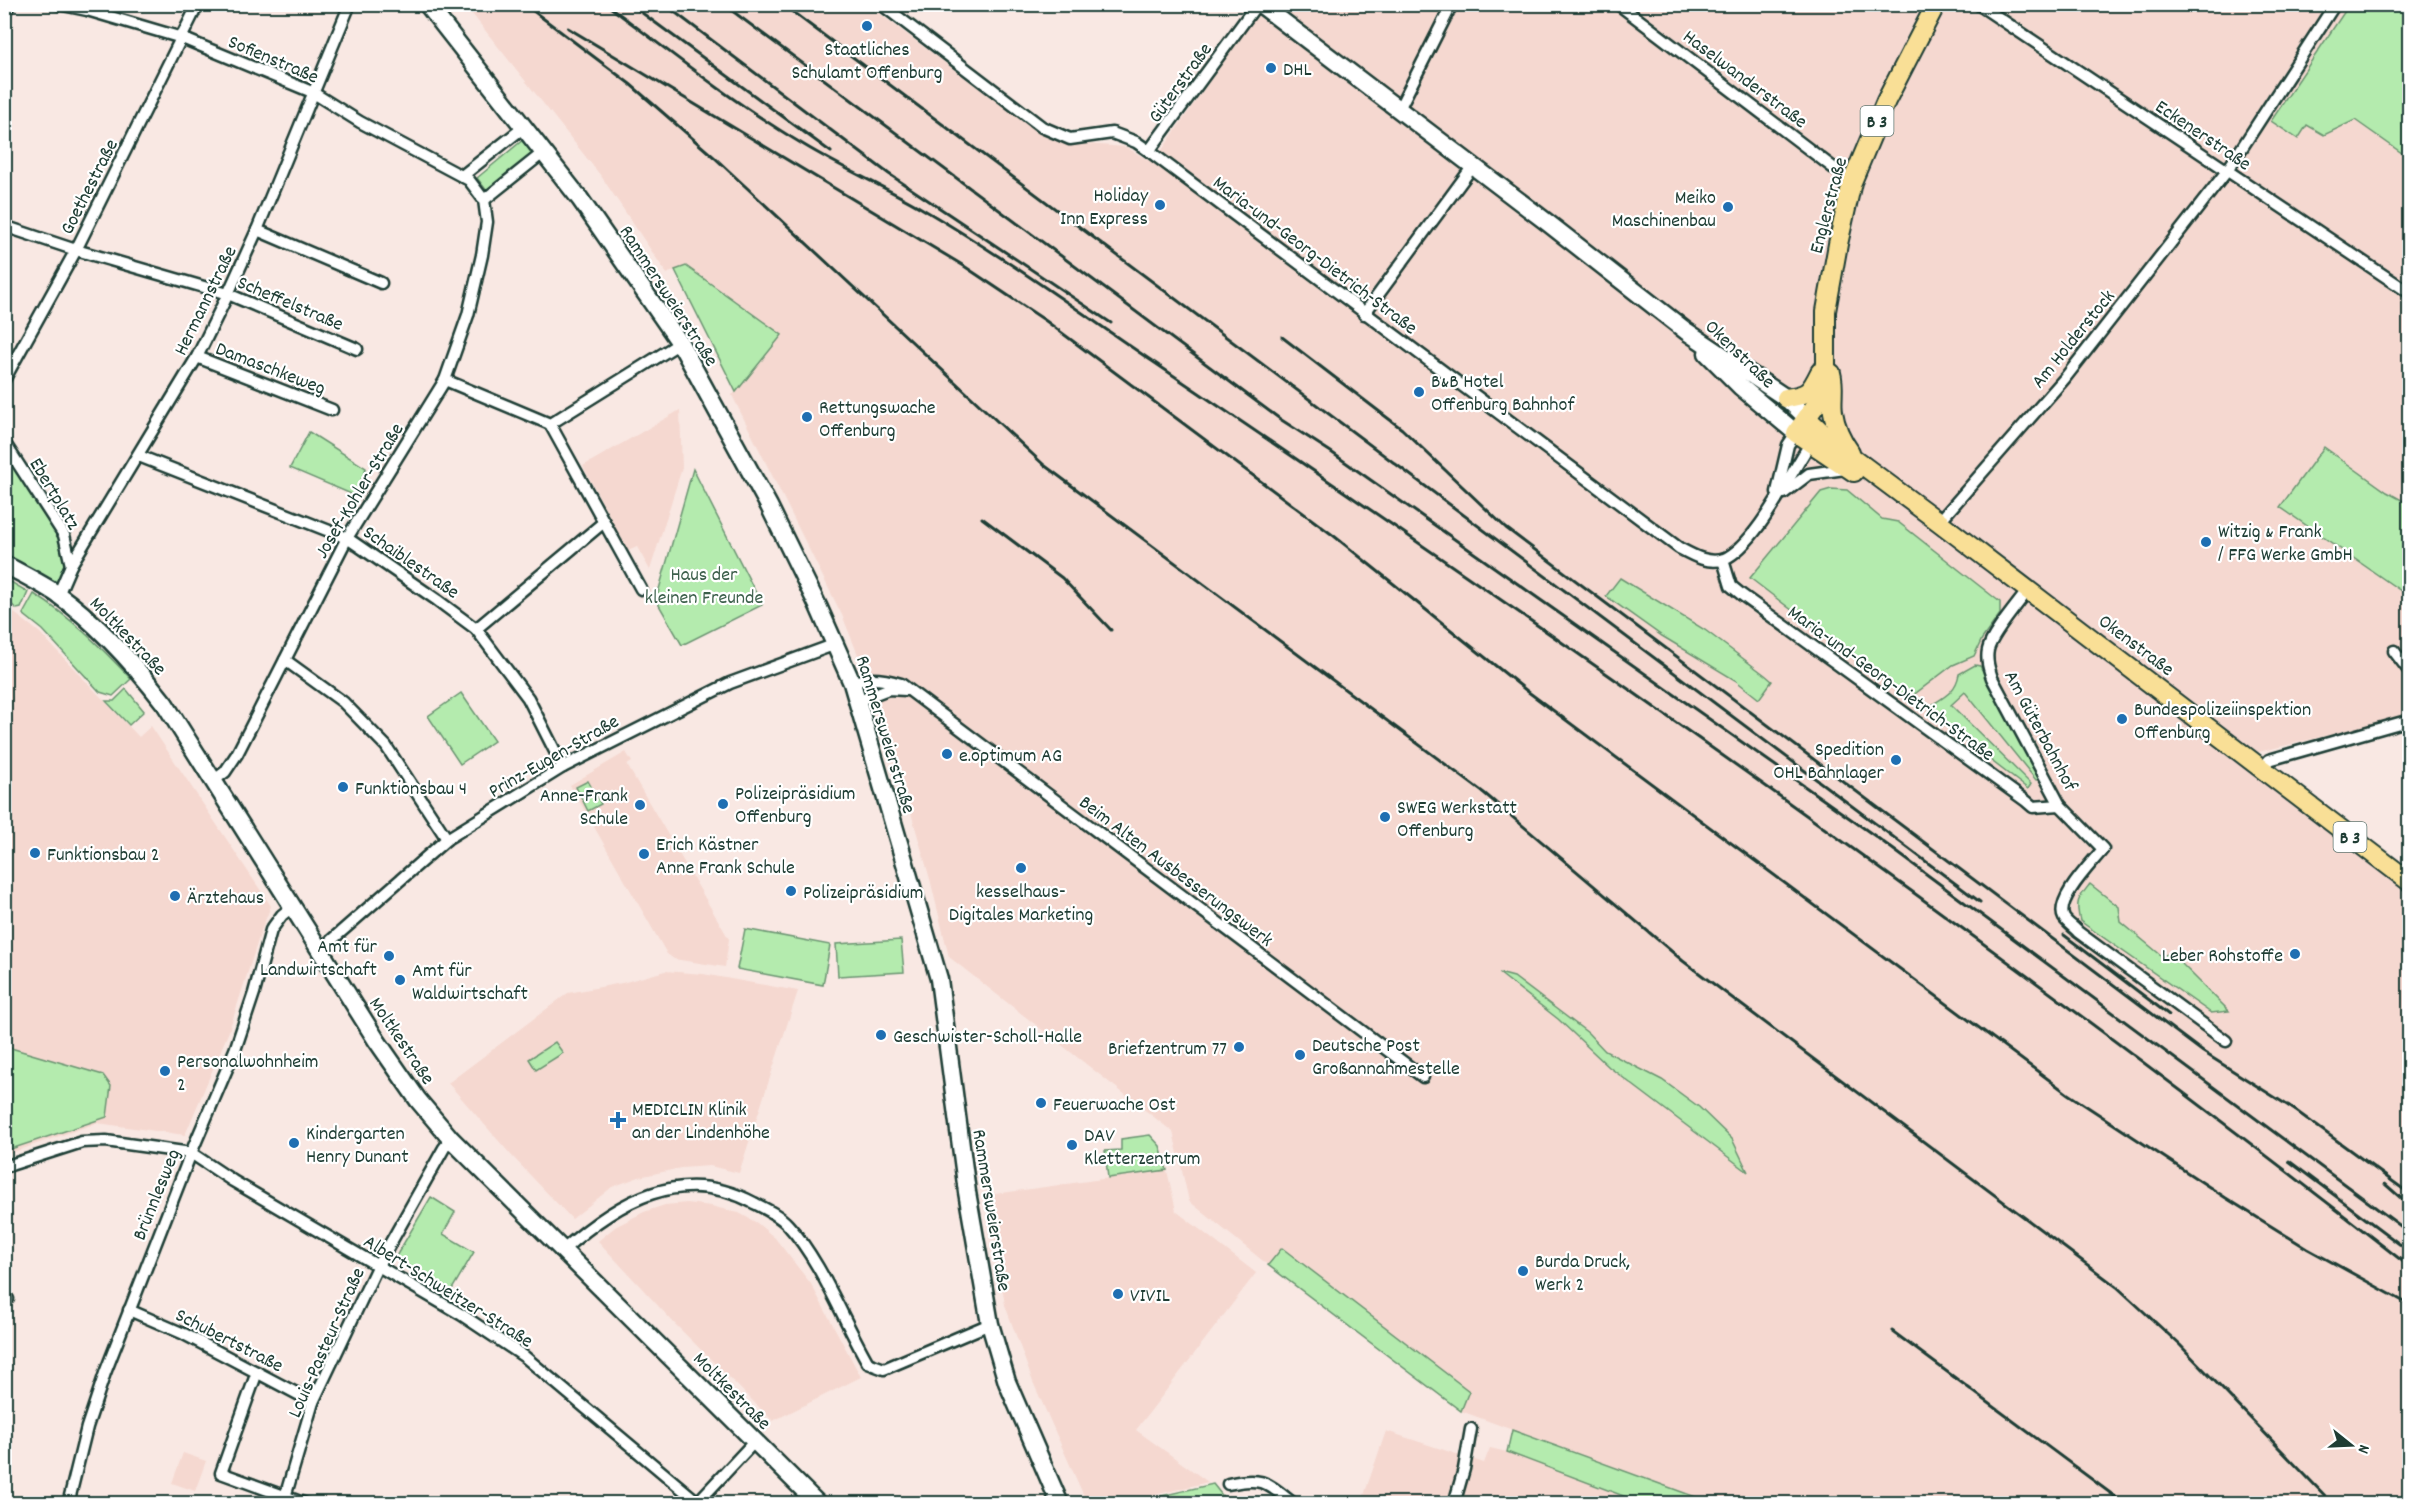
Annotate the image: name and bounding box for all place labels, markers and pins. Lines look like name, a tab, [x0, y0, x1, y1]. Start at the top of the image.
marker: Staatliches Schulamt Offenburg	[860, 19, 874, 33]
place label: Staatliches Schulamt Offenburg	[792, 37, 943, 88]
place label: DHL	[1283, 57, 1312, 85]
marker: DHL	[1264, 61, 1278, 75]
place label: Holiday Inn Express	[1060, 183, 1149, 234]
place label: Meiko Maschinenbau	[1612, 185, 1716, 236]
marker: Holiday Inn Express	[1153, 198, 1167, 212]
marker: Meiko Maschinenbau	[1721, 200, 1735, 214]
place label: B&B Hotel Offenburg Bahnhof	[1431, 369, 1575, 420]
marker: B&B Hotel Offenburg Bahnhof	[1412, 385, 1426, 399]
place label: Rettungswache Offenburg	[819, 395, 936, 446]
marker: Rettungswache Offenburg	[800, 410, 814, 424]
place label: Witzig & Frank / FFG Werke GmbH	[2218, 519, 2353, 570]
marker: Witzig & Frank / FFG Werke GmbH	[2199, 535, 2213, 549]
place label: Bundespolizeiinspektion Offenburg	[2134, 697, 2311, 748]
marker: Bundespolizeiinspektion Offenburg	[2115, 712, 2129, 726]
place label: Spedition OHL Bahnlager	[1773, 737, 1885, 788]
place label: e.optimum AG	[959, 743, 1062, 771]
marker: e.optimum AG	[940, 747, 954, 761]
marker: Spedition OHL Bahnlager	[1889, 753, 1903, 767]
place label: Funktionsbau 4	[355, 776, 467, 804]
marker: Funktionsbau 4	[336, 780, 350, 794]
place label: Polizeipräsidium Offenburg	[735, 781, 856, 832]
place label: Anne-Frank Schule	[540, 783, 628, 834]
place label: SWEG Werkstatt Offenburg	[1397, 795, 1517, 846]
marker: Polizeipräsidium Offenburg	[716, 797, 730, 811]
marker: Anne-Frank Schule	[633, 798, 647, 812]
marker: SWEG Werkstatt Offenburg	[1378, 810, 1392, 824]
place label: Erich Kästner Anne Frank Schule	[656, 832, 795, 883]
place label: Funktionsbau 2	[47, 842, 160, 870]
marker: Funktionsbau 2	[28, 846, 42, 860]
marker: Erich Kästner Anne Frank Schule	[637, 847, 651, 861]
marker: kesselhaus- Digitales Marketing	[1014, 861, 1028, 875]
place label: kesselhaus- Digitales Marketing	[949, 879, 1093, 930]
place label: Polizeipräsidium	[803, 880, 924, 908]
marker: Polizeipräsidium	[784, 884, 798, 898]
place label: Ärztehaus	[187, 885, 264, 913]
marker: Ärztehaus	[168, 889, 182, 903]
place label: Amt für Landwirtschaft	[260, 934, 378, 985]
place label: Leber Rohstoffe	[2162, 943, 2283, 971]
marker: Leber Rohstoffe	[2288, 947, 2302, 961]
marker: Amt für Landwirtschaft	[382, 949, 396, 963]
place label: Amt für Waldwirtschaft	[412, 958, 528, 1009]
marker: Amt für Waldwirtschaft	[393, 973, 407, 987]
place label: Geschwister-Scholl-Halle	[893, 1024, 1082, 1052]
marker: Geschwister-Scholl-Halle	[874, 1028, 888, 1042]
place label: Deutsche Post Großannahmestelle	[1312, 1033, 1460, 1084]
place label: Briefzentrum 77	[1108, 1036, 1227, 1064]
marker: Briefzentrum 77	[1232, 1040, 1246, 1054]
marker: Deutsche Post Großannahmestelle	[1293, 1048, 1307, 1062]
place label: Personalwohnheim 2	[177, 1049, 319, 1100]
marker: Personalwohnheim 2	[158, 1064, 172, 1078]
place label: Feuerwache Ost	[1053, 1092, 1176, 1120]
marker: Feuerwache Ost	[1034, 1096, 1048, 1110]
place label: MEDICLIN Klinik an der Lindenhöhe	[632, 1097, 770, 1148]
marker: MEDICLIN Klinik an der Lindenhöhe	[609, 1111, 627, 1129]
place label: Kindergarten Henry Dunant	[306, 1121, 409, 1172]
place label: DAV Kletterzentrum	[1084, 1123, 1201, 1174]
marker: Kindergarten Henry Dunant	[287, 1136, 301, 1150]
marker: DAV Kletterzentrum	[1065, 1138, 1079, 1152]
place label: Burda Druck, Werk 2	[1535, 1249, 1630, 1300]
marker: Burda Druck, Werk 2	[1516, 1264, 1530, 1278]
place label: VIVIL	[1130, 1283, 1170, 1311]
marker: VIVIL	[1111, 1287, 1125, 1301]

